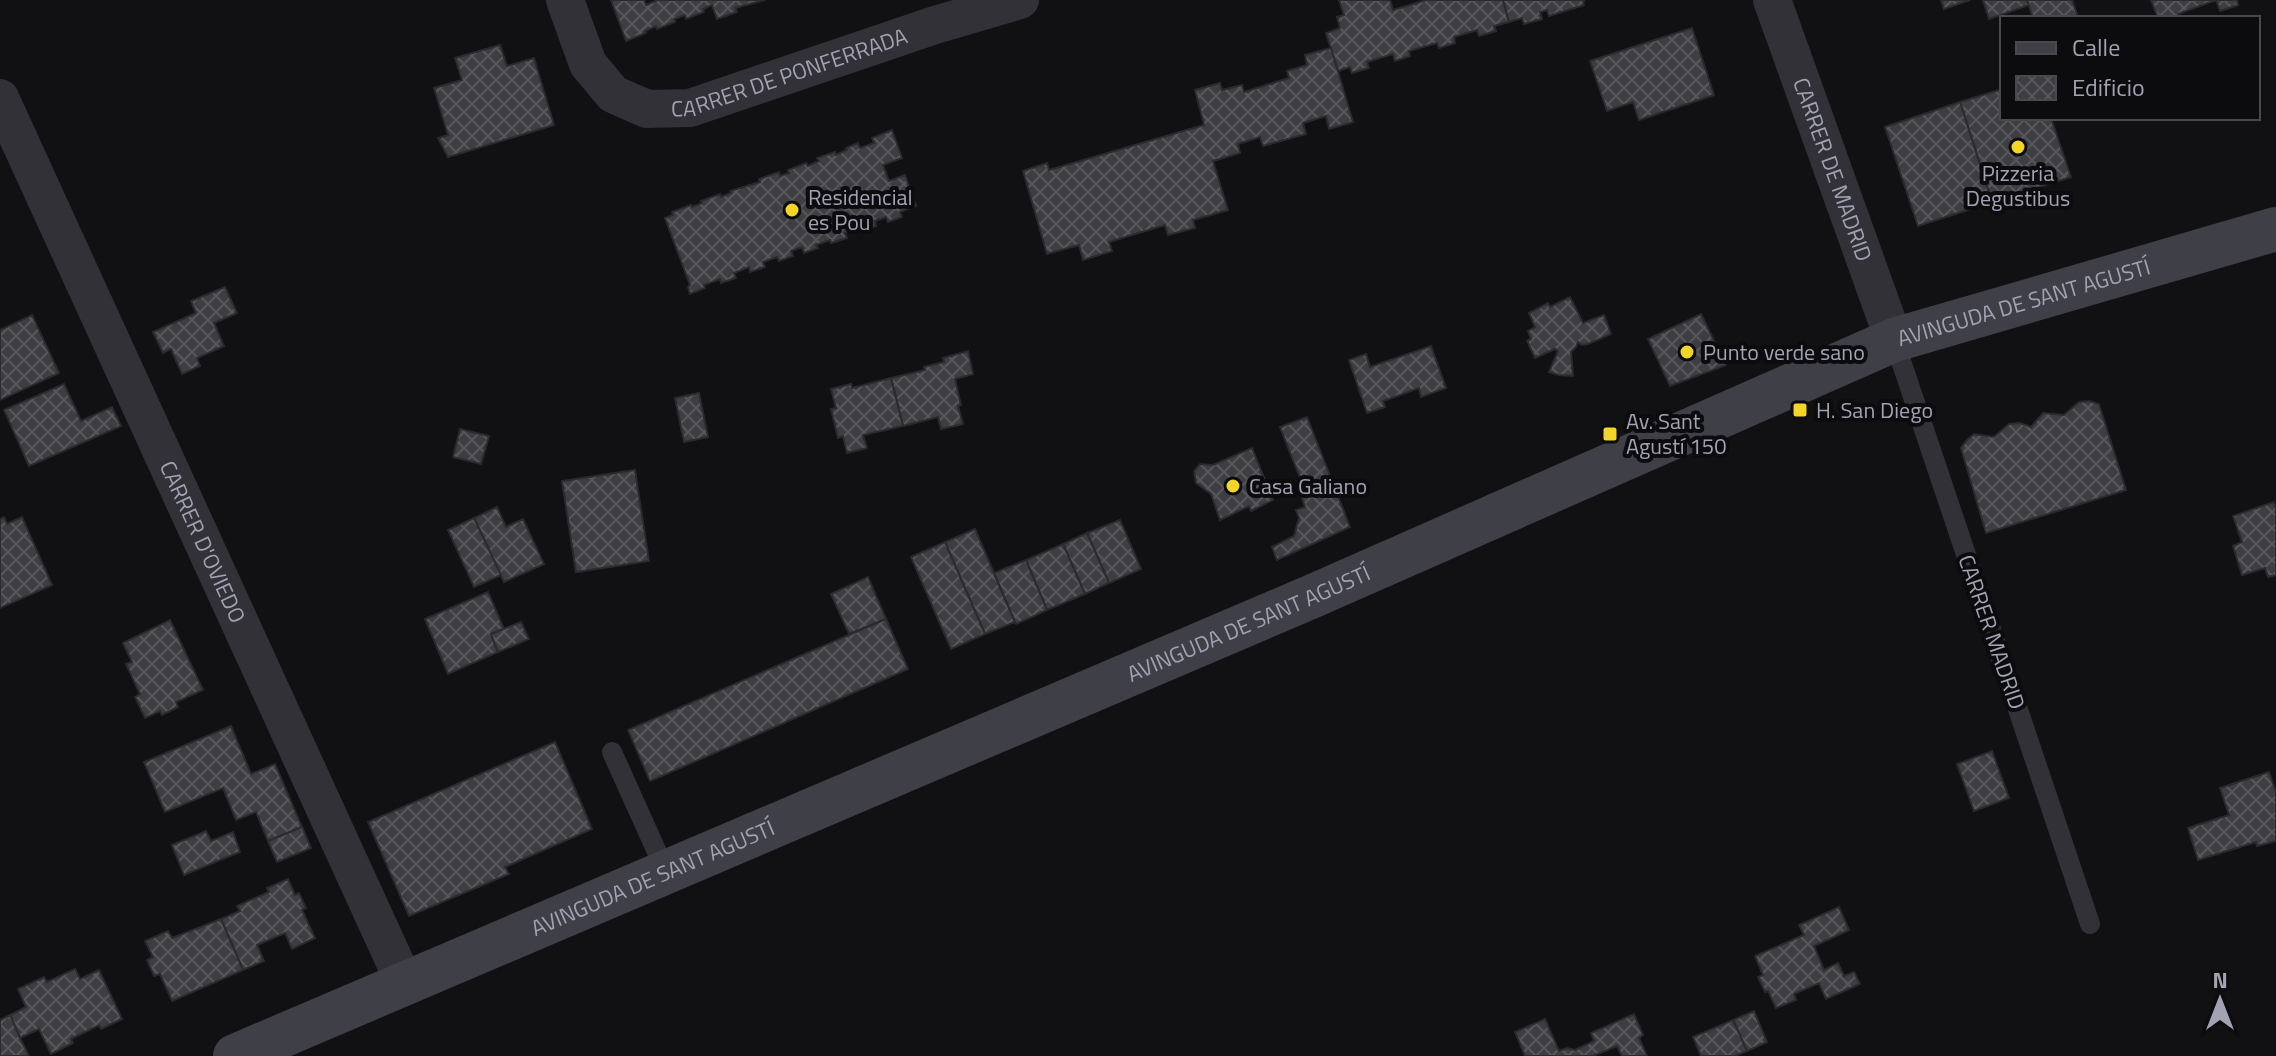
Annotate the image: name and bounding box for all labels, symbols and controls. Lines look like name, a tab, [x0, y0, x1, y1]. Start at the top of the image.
legend	[2000, 16, 2260, 120]
street label: CARRER DE PONFERRADA	[671, 19, 912, 125]
text: Calle	[2072, 29, 2120, 65]
text: Edificio	[2072, 69, 2145, 105]
street label: CARRER DE MADRID	[1784, 73, 1881, 266]
marker: Pizzeria Degustibus	[2009, 138, 2027, 156]
place label: Pizzeria Degustibus	[1966, 156, 2070, 215]
place label: Residencial es Pou	[808, 180, 913, 239]
marker: Residencial es Pou	[783, 201, 801, 219]
street label: AVINGUDA DE SANT AGUSTÍ	[1893, 249, 2155, 355]
place label: Punto verde sano	[1703, 335, 1865, 369]
marker: Punto verde sano	[1678, 343, 1696, 361]
place label: H. San Diego	[1816, 393, 1933, 427]
marker: H. San Diego	[1791, 401, 1809, 419]
place label: Av. Sant Agustí 150	[1626, 404, 1726, 463]
marker: Av. Sant Agustí 150	[1601, 425, 1619, 443]
street label: CARRER D'OVIEDO	[151, 455, 255, 628]
place label: Casa Galiano	[1249, 469, 1367, 503]
marker: Casa Galiano	[1224, 477, 1242, 495]
street label: CARRER MADRID	[1950, 550, 2034, 714]
street label: AVINGUDA DE SANT AGUSTÍ	[1121, 556, 1376, 691]
street label: AVINGUDA DE SANT AGUSTÍ	[525, 811, 780, 945]
north arrow	[2180, 960, 2260, 1040]
text: N	[2212, 963, 2228, 997]

